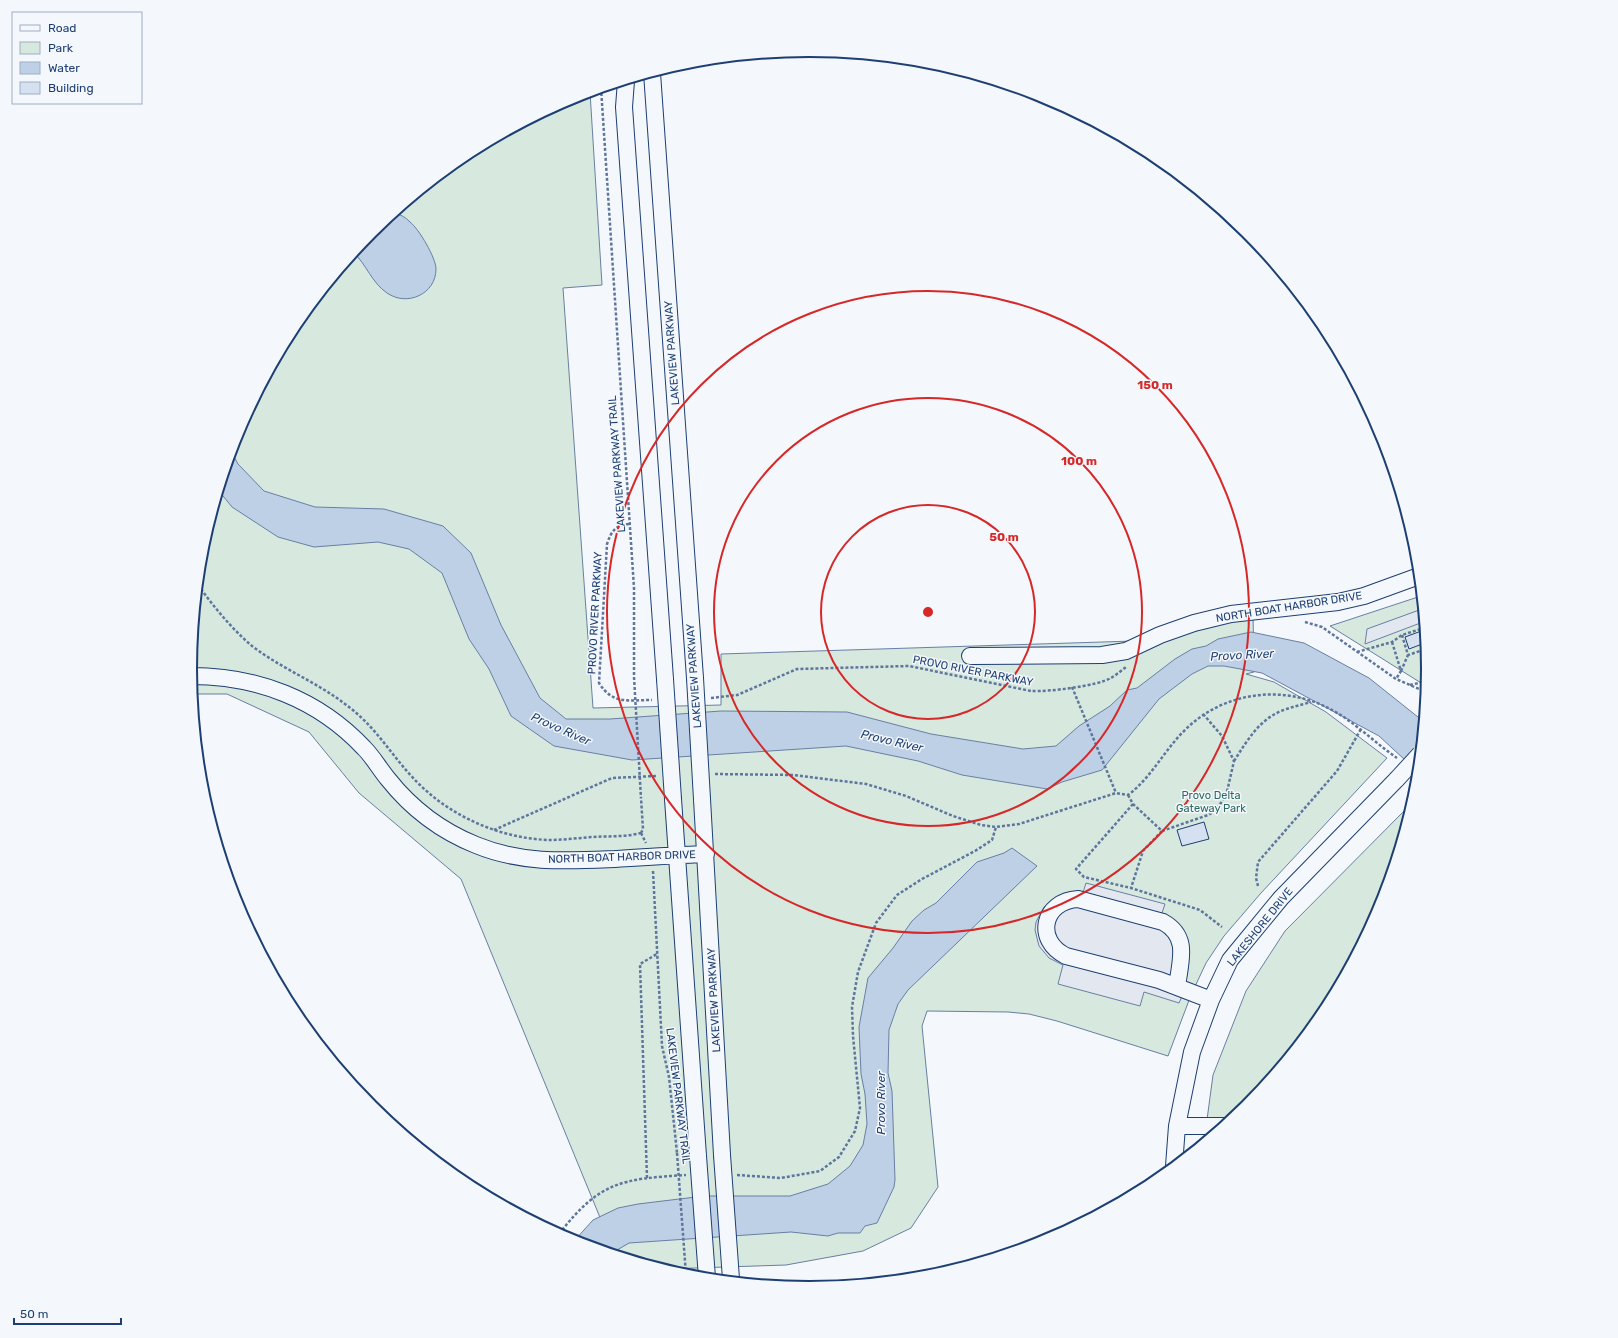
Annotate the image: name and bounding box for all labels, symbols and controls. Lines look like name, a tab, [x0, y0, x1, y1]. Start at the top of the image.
legend	[12, 12, 142, 104]
text: Road	[48, 21, 76, 35]
text: Park	[48, 41, 74, 55]
text: Water	[48, 61, 80, 75]
text: Building	[48, 81, 94, 95]
street label: LAKEVIEW PARKWAY	[662, 300, 682, 406]
text: 150 m	[1137, 378, 1173, 392]
street label: LAKEVIEW PARKWAY TRAIL	[606, 395, 628, 533]
text: 100 m	[1061, 454, 1097, 468]
text: 50 m	[989, 530, 1019, 544]
street label: PROVO RIVER PARKWAY	[585, 551, 605, 675]
street label: NORTH BOAT HARBOR DRIVE	[1215, 589, 1363, 625]
centre of rings	[921, 605, 935, 619]
street label: LAKEVIEW PARKWAY	[684, 623, 704, 729]
water label: Provo River	[1210, 646, 1275, 664]
street label: PROVO RIVER PARKWAY	[912, 653, 1034, 689]
water label: Provo River	[529, 710, 593, 748]
water label: Provo River	[859, 727, 925, 755]
park label: Provo Delta Gateway Park	[1176, 789, 1246, 815]
street label: NORTH BOAT HARBOR DRIVE	[548, 848, 696, 866]
street label: LAKESHORE DRIVE	[1224, 885, 1296, 969]
street label: LAKEVIEW PARKWAY	[705, 947, 723, 1053]
street label: LAKEVIEW PARKWAY TRAIL	[663, 1027, 693, 1165]
water label: Provo River	[874, 1071, 888, 1135]
scale bar	[14, 1300, 121, 1326]
text: 50 m	[20, 1307, 48, 1321]

